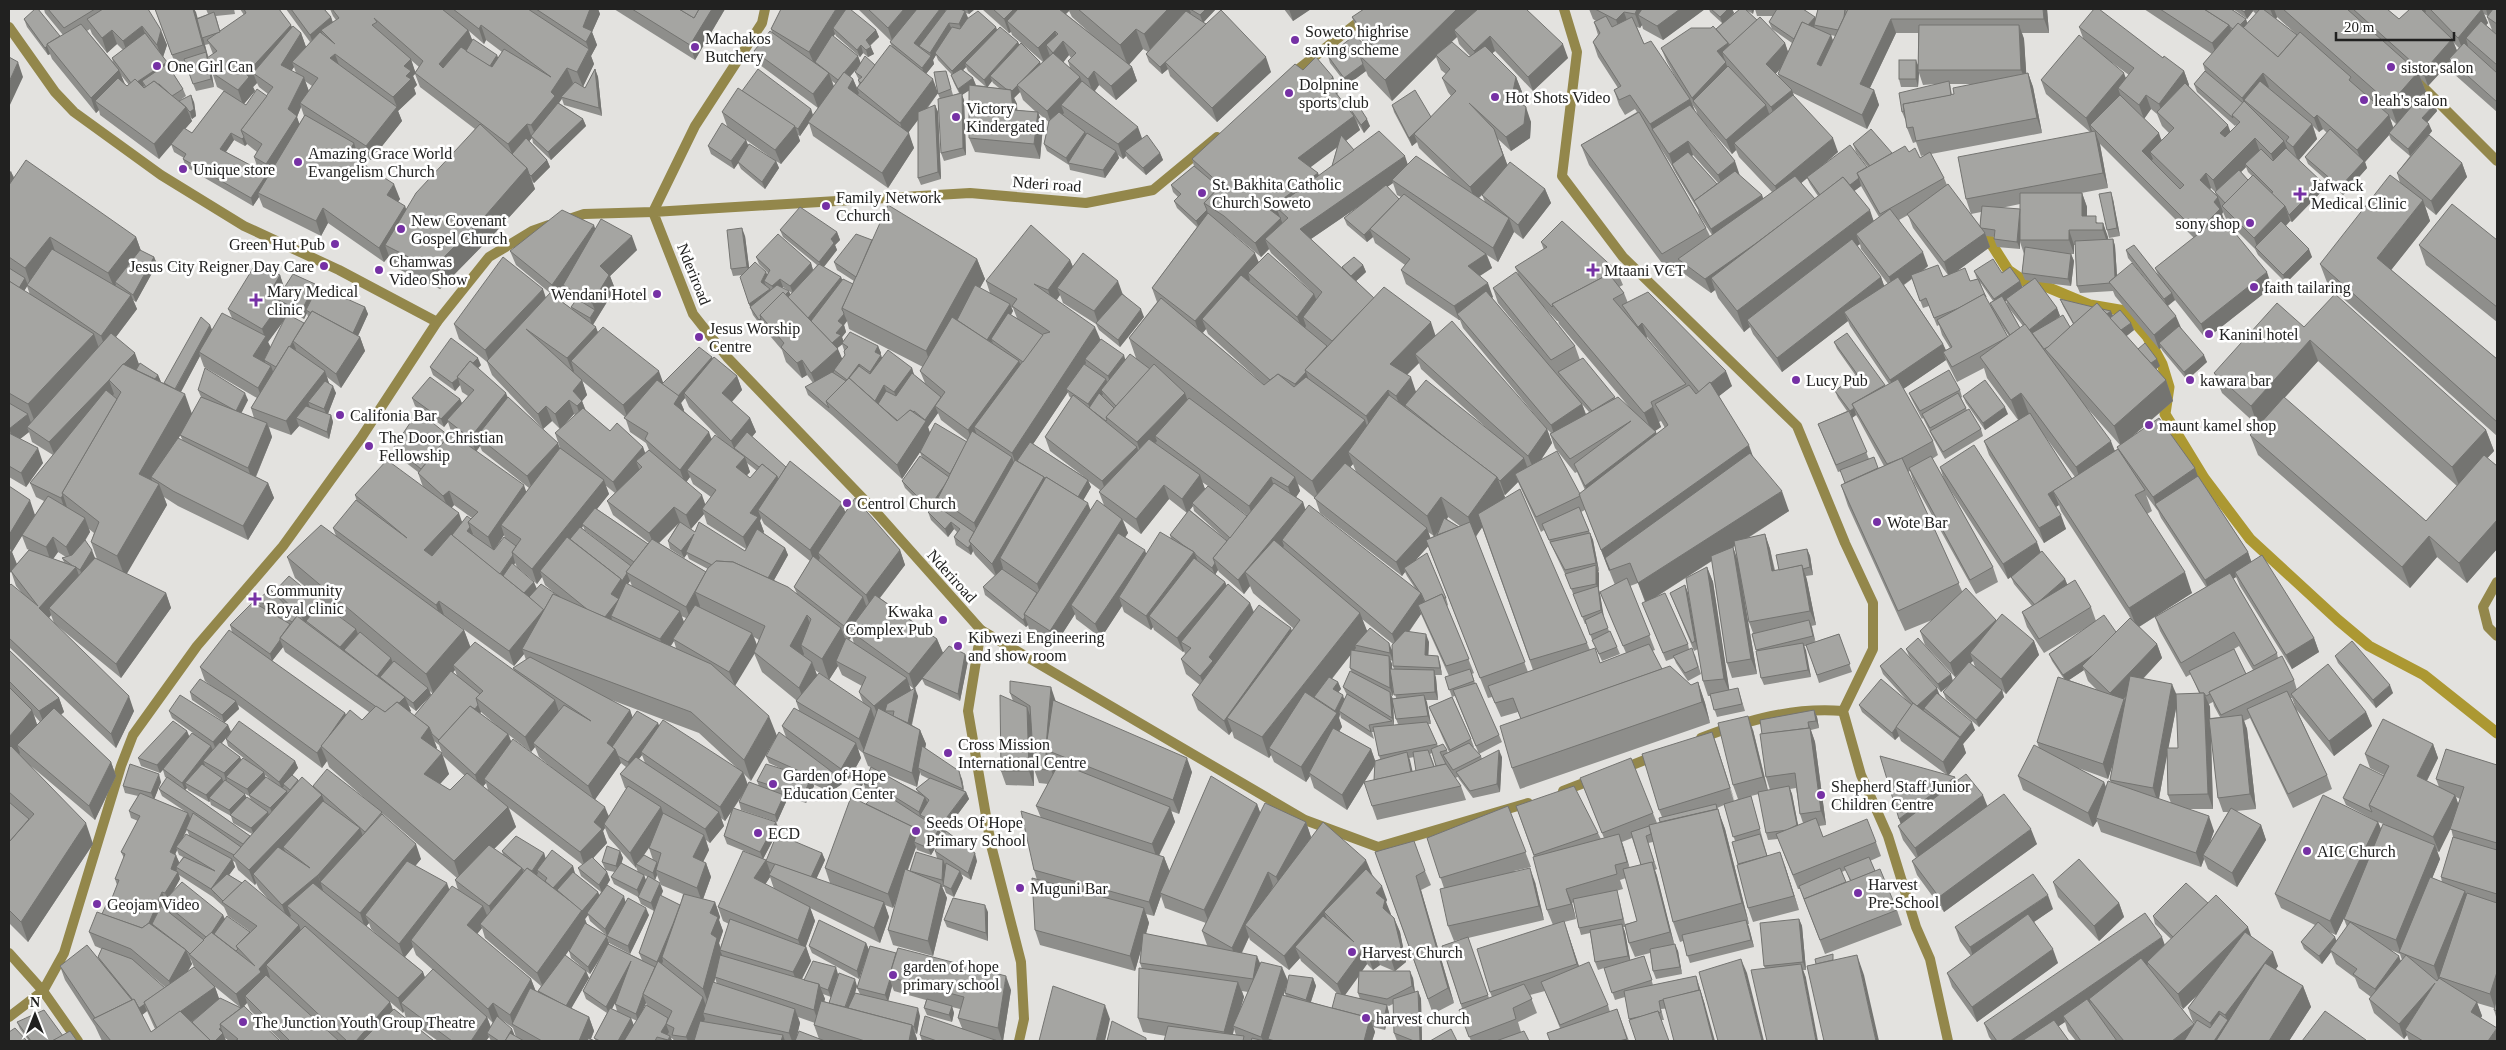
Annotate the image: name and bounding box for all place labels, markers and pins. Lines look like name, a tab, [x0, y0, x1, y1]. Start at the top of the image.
place label: Soweto highrise saving scheme	[1305, 23, 1409, 59]
place label: Machakos Butchery	[705, 30, 771, 66]
marker: Soweto highrise saving scheme	[1289, 34, 1301, 46]
marker: Machakos Butchery	[689, 41, 701, 53]
place label: One Girl Can	[167, 58, 253, 75]
place label: sistor salon	[2401, 59, 2473, 76]
marker: One Girl Can	[151, 60, 163, 72]
marker: sistor salon	[2385, 61, 2397, 73]
place label: Dolpnine sports club	[1299, 76, 1369, 112]
marker: Dolpnine sports club	[1283, 87, 1295, 99]
place label: Hot Shots Video	[1505, 89, 1610, 106]
marker: Hot Shots Video	[1489, 91, 1501, 103]
place label: leah's salon	[2374, 92, 2448, 109]
marker: leah's salon	[2358, 94, 2370, 106]
place label: Victory Kindergated	[966, 100, 1045, 136]
marker: Victory Kindergated	[950, 111, 962, 123]
place label: Amazing Grace World Evangelism Church	[308, 145, 452, 181]
marker: Amazing Grace World Evangelism Church	[292, 156, 304, 168]
place label: Unique store	[193, 161, 275, 179]
marker: Unique store	[177, 163, 189, 175]
place label: St. Bakhita Catholic Church Soweto	[1212, 176, 1341, 211]
place label: Jafwack Medical Clinic	[2311, 177, 2407, 212]
marker: St. Bakhita Catholic Church Soweto	[1196, 187, 1208, 199]
marker: Jafwack Medical Clinic	[2293, 187, 2307, 201]
place label: Family Network Cchurch	[836, 189, 941, 224]
marker: Family Network Cchurch	[820, 200, 832, 212]
place label: New Covenant Gospel Church	[411, 212, 507, 248]
place label: sony shop	[2176, 215, 2240, 233]
marker: sony shop	[2244, 217, 2256, 229]
marker: New Covenant Gospel Church	[395, 223, 407, 235]
place label: Green Hut Pub	[229, 236, 325, 253]
marker: Green Hut Pub	[329, 238, 341, 250]
place label: Chamwas Video Show	[389, 253, 468, 288]
place label: Jesus City Reigner Day Care	[129, 258, 314, 276]
marker: Jesus City Reigner Day Care	[318, 260, 330, 272]
place label: Mtaani VCT	[1604, 262, 1685, 279]
marker: Mtaani VCT	[1586, 263, 1600, 277]
marker: Chamwas Video Show	[373, 264, 385, 276]
place label: faith tailaring	[2264, 279, 2351, 297]
marker: faith tailaring	[2248, 281, 2260, 293]
place label: Mary Medical clinic	[267, 283, 359, 318]
place label: Wendani Hotel	[551, 286, 648, 303]
marker: Wendani Hotel	[651, 288, 663, 300]
marker: Mary Medical clinic	[249, 293, 263, 307]
place label: Jesus Worship Centre	[709, 320, 800, 355]
place label: Kanini hotel	[2219, 326, 2299, 343]
marker: Kanini hotel	[2203, 328, 2215, 340]
marker: Jesus Worship Centre	[693, 331, 705, 343]
place label: Lucy Pub	[1806, 372, 1868, 390]
place label: kawara bar	[2200, 372, 2271, 389]
marker: Lucy Pub	[1790, 374, 1802, 386]
marker: kawara bar	[2184, 374, 2196, 386]
place label: Califonia Bar	[350, 407, 437, 424]
marker: Califonia Bar	[334, 409, 346, 421]
place label: maunt kamel shop	[2159, 417, 2276, 435]
marker: maunt kamel shop	[2143, 419, 2155, 431]
place label: The Door Christian Fellowship	[379, 429, 503, 465]
marker: The Door Christian Fellowship	[363, 440, 375, 452]
place label: Centrol Church	[857, 495, 956, 512]
marker: Centrol Church	[841, 497, 853, 509]
place label: Wote Bar	[1887, 514, 1948, 531]
marker: Wote Bar	[1871, 516, 1883, 528]
place label: Community Royal clinic	[266, 582, 344, 618]
marker: Community Royal clinic	[248, 592, 262, 606]
place label: Kwaka Complex Pub	[845, 603, 933, 639]
marker: Kwaka Complex Pub	[937, 614, 949, 626]
place label: Kibwezi Engineering and show room	[968, 629, 1104, 664]
marker: Kibwezi Engineering and show room	[952, 640, 964, 652]
place label: Cross Mission International Centre	[958, 736, 1086, 771]
marker: Cross Mission International Centre	[942, 747, 954, 759]
place label: Garden of Hope Education Center	[783, 767, 895, 802]
marker: Garden of Hope Education Center	[767, 778, 779, 790]
place label: Shepherd Staff Junior Children Centre	[1831, 778, 1971, 813]
marker: Shepherd Staff Junior Children Centre	[1815, 789, 1827, 801]
place label: Seeds Of Hope Primary School	[926, 814, 1027, 850]
place label: ECD	[768, 825, 800, 842]
marker: Seeds Of Hope Primary School	[910, 825, 922, 837]
marker: ECD	[752, 827, 764, 839]
place label: AIC Church	[2317, 843, 2396, 860]
marker: AIC Church	[2301, 845, 2313, 857]
place label: Harvest Pre-School	[1868, 876, 1940, 911]
place label: Muguni Bar	[1030, 880, 1108, 898]
marker: Muguni Bar	[1014, 882, 1026, 894]
marker: Harvest Pre-School	[1852, 887, 1864, 899]
place label: Geojam Video	[107, 896, 200, 914]
marker: Geojam Video	[91, 898, 103, 910]
place label: Harvest Church	[1362, 944, 1463, 961]
marker: Harvest Church	[1346, 946, 1358, 958]
place label: garden of hope primary school	[903, 958, 1000, 994]
marker: garden of hope primary school	[887, 969, 899, 981]
place label: harvest church	[1376, 1010, 1470, 1027]
marker: harvest church	[1360, 1012, 1372, 1024]
place label: The Junction Youth Group Theatre	[253, 1014, 475, 1032]
marker: The Junction Youth Group Theatre	[237, 1016, 249, 1028]

